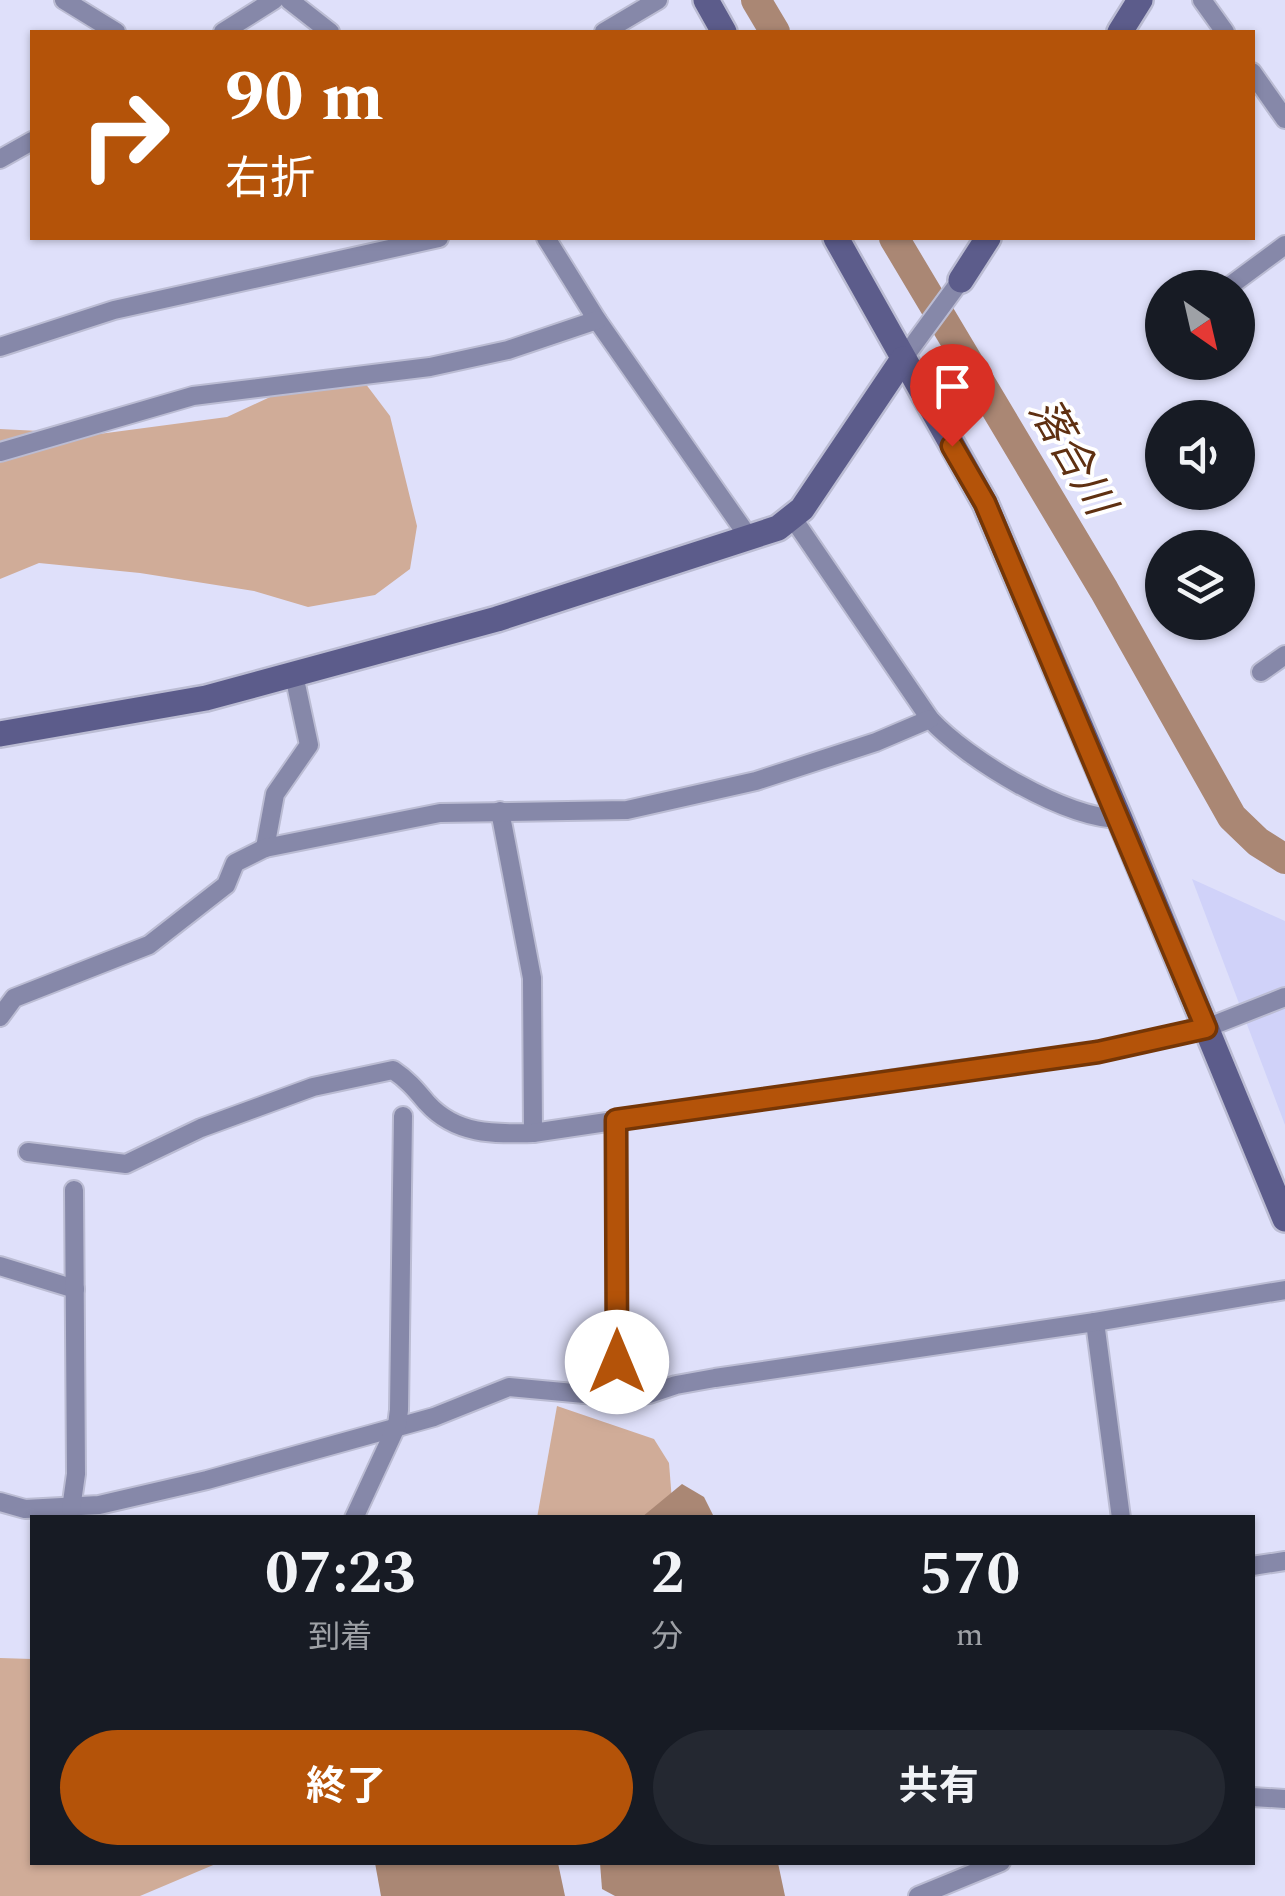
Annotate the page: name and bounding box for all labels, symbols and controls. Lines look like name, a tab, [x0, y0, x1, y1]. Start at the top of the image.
text: 90 m	[225, 45, 384, 151]
icon: right	[60, 70, 190, 200]
text: 右折	[225, 145, 315, 214]
north arrow	[1145, 270, 1255, 380]
map controls	[1145, 270, 1255, 640]
pin	[910, 344, 995, 447]
icon: arrive	[925, 359, 980, 414]
water label: 落合川	[1012, 387, 1132, 531]
button: sound	[1145, 400, 1255, 510]
button: layers	[1145, 530, 1255, 640]
position arrow	[565, 1310, 669, 1414]
text: 07:23	[265, 1528, 416, 1620]
text: 2	[651, 1528, 684, 1620]
text: 570	[919, 1529, 1020, 1621]
text: m	[956, 1611, 983, 1660]
text: 到着	[308, 1613, 372, 1662]
text: 分	[651, 1613, 683, 1662]
button: 終了	[60, 1730, 633, 1845]
button: 共有	[653, 1730, 1225, 1845]

